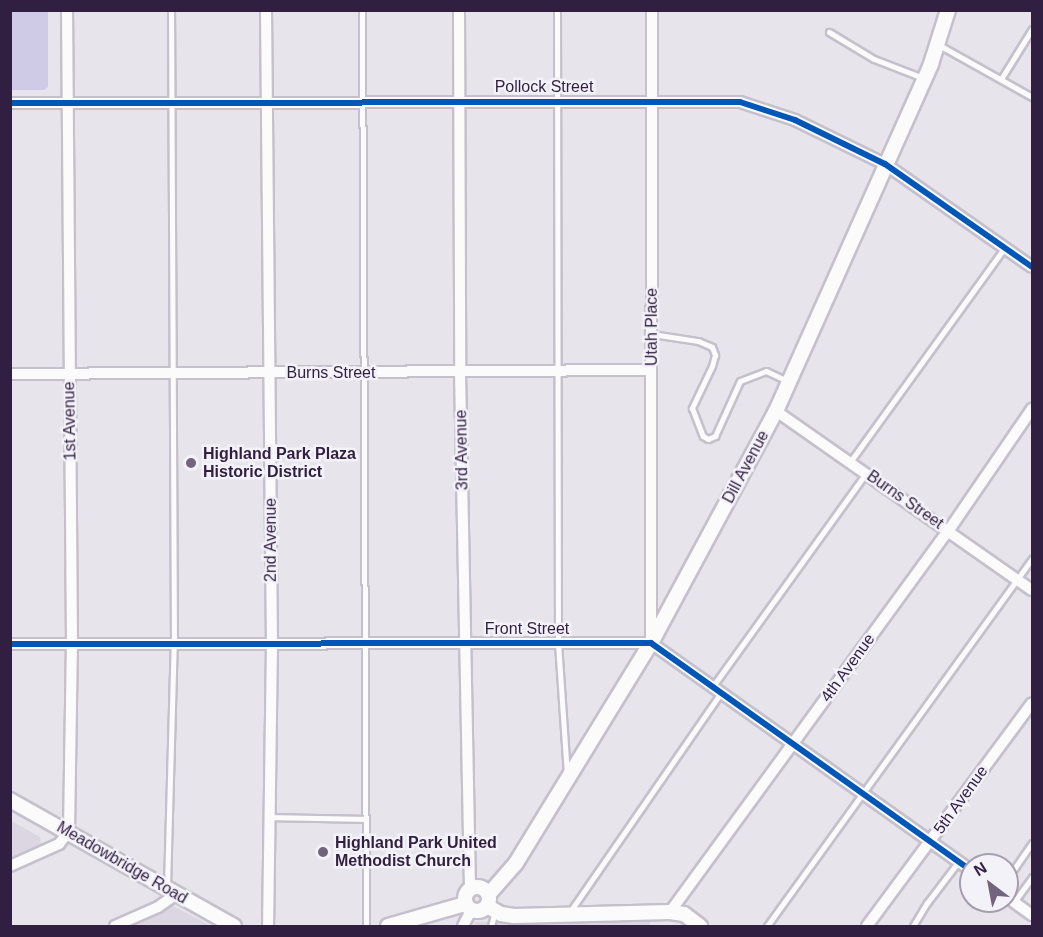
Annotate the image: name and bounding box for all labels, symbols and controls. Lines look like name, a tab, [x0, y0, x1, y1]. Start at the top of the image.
street label: Pollock Street	[495, 77, 593, 97]
street label: Utah Place	[642, 288, 662, 366]
street label: Burns Street	[287, 363, 375, 383]
street label: 1st Avenue	[60, 381, 80, 461]
street label: 3rd Avenue	[452, 409, 472, 491]
street label: Dill Avenue	[719, 427, 773, 507]
place label: Highland Park Plaza Historic District	[203, 444, 356, 482]
marker: Highland Park Plaza Historic District	[184, 456, 198, 470]
street label: Burns Street	[863, 467, 947, 533]
street label: 2nd Avenue	[261, 497, 281, 583]
street label: Front Street	[485, 619, 569, 639]
street label: 4th Avenue	[817, 630, 879, 706]
street label: 5th Avenue	[930, 762, 992, 838]
street label: Meadowbridge Road	[53, 818, 191, 908]
place label: Highland Park United Methodist Church	[335, 833, 497, 871]
marker: Highland Park United Methodist Church	[316, 845, 330, 859]
north arrow	[959, 853, 1019, 913]
text: N	[971, 859, 990, 879]

